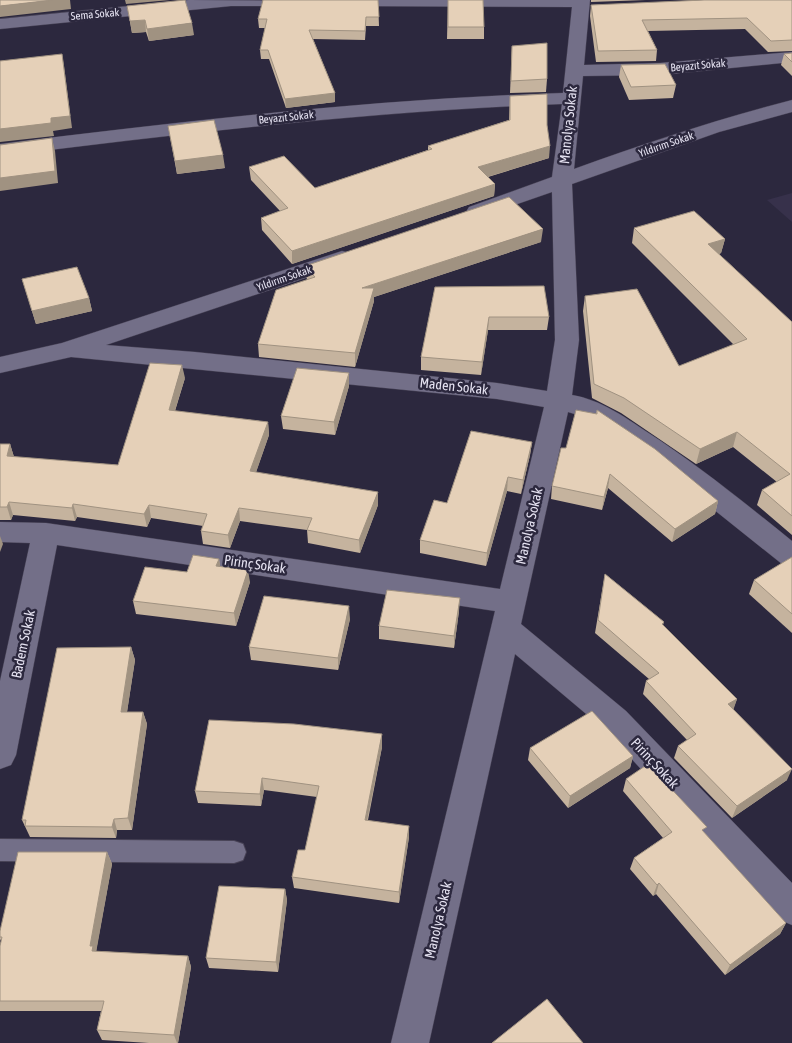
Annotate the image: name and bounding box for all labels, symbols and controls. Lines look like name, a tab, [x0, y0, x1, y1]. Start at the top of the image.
street label: Sema Sokak	[70, 6, 120, 22]
street label: Beyazıt Sokak	[670, 57, 726, 73]
street label: Manolya Sokak	[556, 85, 580, 165]
street label: Beyazıt Sokak	[258, 108, 314, 126]
street label: Yıldırım Sokak	[637, 129, 695, 159]
street label: Yıldırım Sokak	[255, 263, 313, 293]
street label: Maden Sokak	[419, 374, 489, 398]
street label: Manolya Sokak	[512, 486, 546, 566]
street label: Pirinç Sokak	[223, 552, 287, 576]
street label: Badem Sokak	[8, 608, 38, 680]
street label: Pirinç Sokak	[628, 735, 682, 791]
street label: Manolya Sokak	[421, 880, 455, 960]

